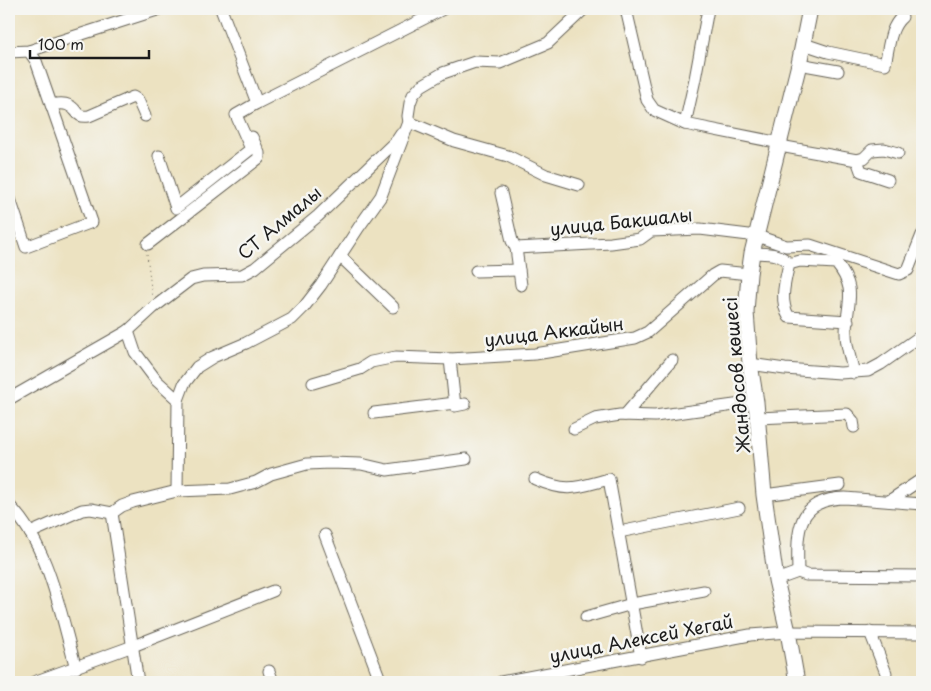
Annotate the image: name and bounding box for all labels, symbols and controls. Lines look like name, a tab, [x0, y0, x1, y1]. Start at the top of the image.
scale bar	[30, 28, 149, 60]
text: 100 m	[38, 32, 84, 55]
street label: СТ Алмалы	[231, 179, 327, 265]
street label: улица Бакшалы	[549, 200, 693, 242]
street label: Жандосов көшесі	[716, 296, 756, 454]
street label: улица Аккайын	[483, 309, 625, 353]
street label: улица Алексей Хегай	[547, 607, 735, 669]

